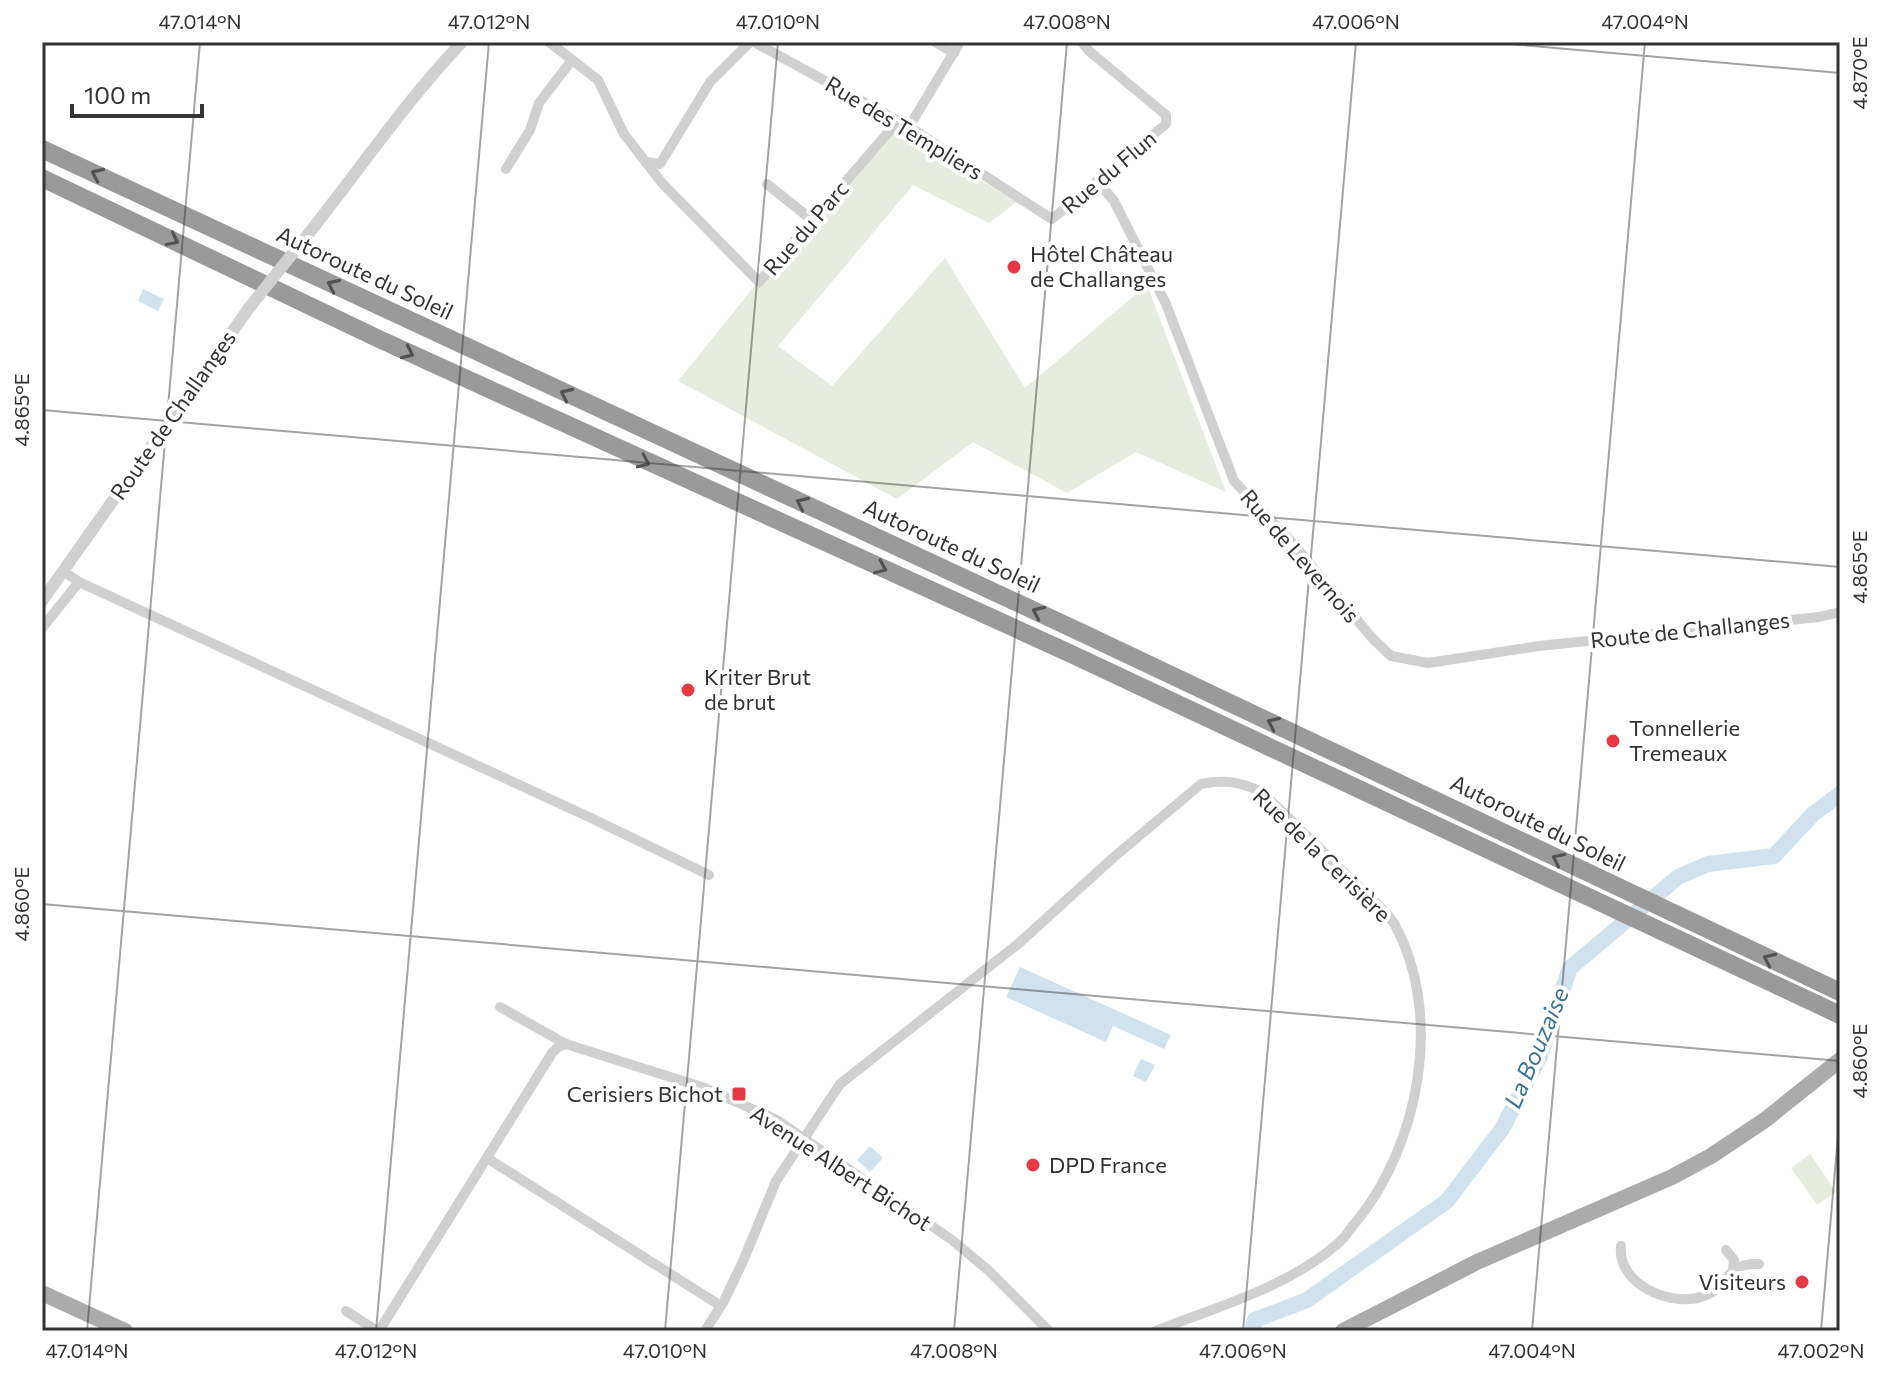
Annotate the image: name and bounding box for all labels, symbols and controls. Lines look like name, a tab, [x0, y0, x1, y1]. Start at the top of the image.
text: 47.014°N	[158, 9, 242, 33]
text: 47.012°N	[448, 9, 530, 33]
text: 47.010°N	[736, 9, 820, 33]
text: 47.008°N	[1023, 9, 1111, 33]
text: 47.006°N	[1312, 9, 1400, 33]
text: 47.004°N	[1601, 9, 1689, 33]
text: 4.870°E	[1847, 36, 1871, 110]
scale bar	[72, 68, 202, 118]
street label: Rue des Templiers	[821, 70, 988, 185]
text: 100 m	[84, 80, 151, 109]
street label: Rue du Flun	[1056, 124, 1161, 219]
one-way arrow	[91, 168, 105, 184]
street label: Rue du Parc	[757, 175, 854, 281]
street label: Autoroute du Soleil	[273, 220, 458, 325]
one-way arrow	[165, 230, 180, 246]
place label: Hôtel Château de Challanges	[1030, 240, 1173, 292]
marker: Hôtel Château de Challanges	[1005, 258, 1023, 276]
one-way arrow	[326, 279, 341, 295]
street label: Route de Challanges	[104, 325, 241, 505]
one-way arrow	[399, 343, 414, 359]
text: 4.865°E	[9, 373, 33, 447]
one-way arrow	[559, 388, 574, 404]
one-way arrow	[635, 452, 650, 468]
street label: Rue de Levernois	[1235, 483, 1366, 628]
street label: Autoroute du Soleil	[860, 493, 1045, 598]
one-way arrow	[795, 497, 810, 513]
text: 4.865°E	[1847, 530, 1871, 604]
one-way arrow	[872, 558, 887, 574]
one-way arrow	[1031, 606, 1046, 622]
street label: Route de Challanges	[1589, 606, 1791, 653]
place label: Kriter Brut de brut	[704, 663, 811, 715]
marker: Kriter Brut de brut	[679, 681, 697, 699]
place label: Tonnellerie Tremeaux	[1629, 714, 1740, 766]
one-way arrow	[1267, 717, 1281, 733]
marker: Tonnellerie Tremeaux	[1604, 732, 1622, 750]
street label: Autoroute du Soleil	[1446, 768, 1630, 877]
street label: Rue de la Cerisière	[1248, 782, 1397, 927]
one-way arrow	[1552, 853, 1567, 869]
text: 4.860°E	[9, 867, 33, 941]
one-way arrow	[1763, 953, 1778, 969]
water label: La Bouzaise	[1497, 982, 1574, 1112]
text: 4.860°E	[1847, 1024, 1871, 1098]
place label: Cerisiers Bichot	[567, 1080, 723, 1107]
marker: Cerisiers Bichot	[730, 1085, 748, 1103]
street label: Avenue Albert Bichot	[746, 1099, 937, 1236]
place label: DPD France	[1049, 1151, 1167, 1178]
marker: DPD France	[1024, 1156, 1042, 1174]
place label: Visiteurs	[1698, 1268, 1786, 1295]
marker: Visiteurs	[1793, 1273, 1811, 1291]
text: 47.014°N	[45, 1338, 129, 1362]
text: 47.012°N	[335, 1338, 417, 1362]
text: 47.010°N	[623, 1338, 707, 1362]
text: 47.008°N	[910, 1338, 998, 1362]
text: 47.006°N	[1199, 1338, 1287, 1362]
text: 47.004°N	[1488, 1338, 1576, 1362]
text: 47.002°N	[1778, 1338, 1864, 1362]

